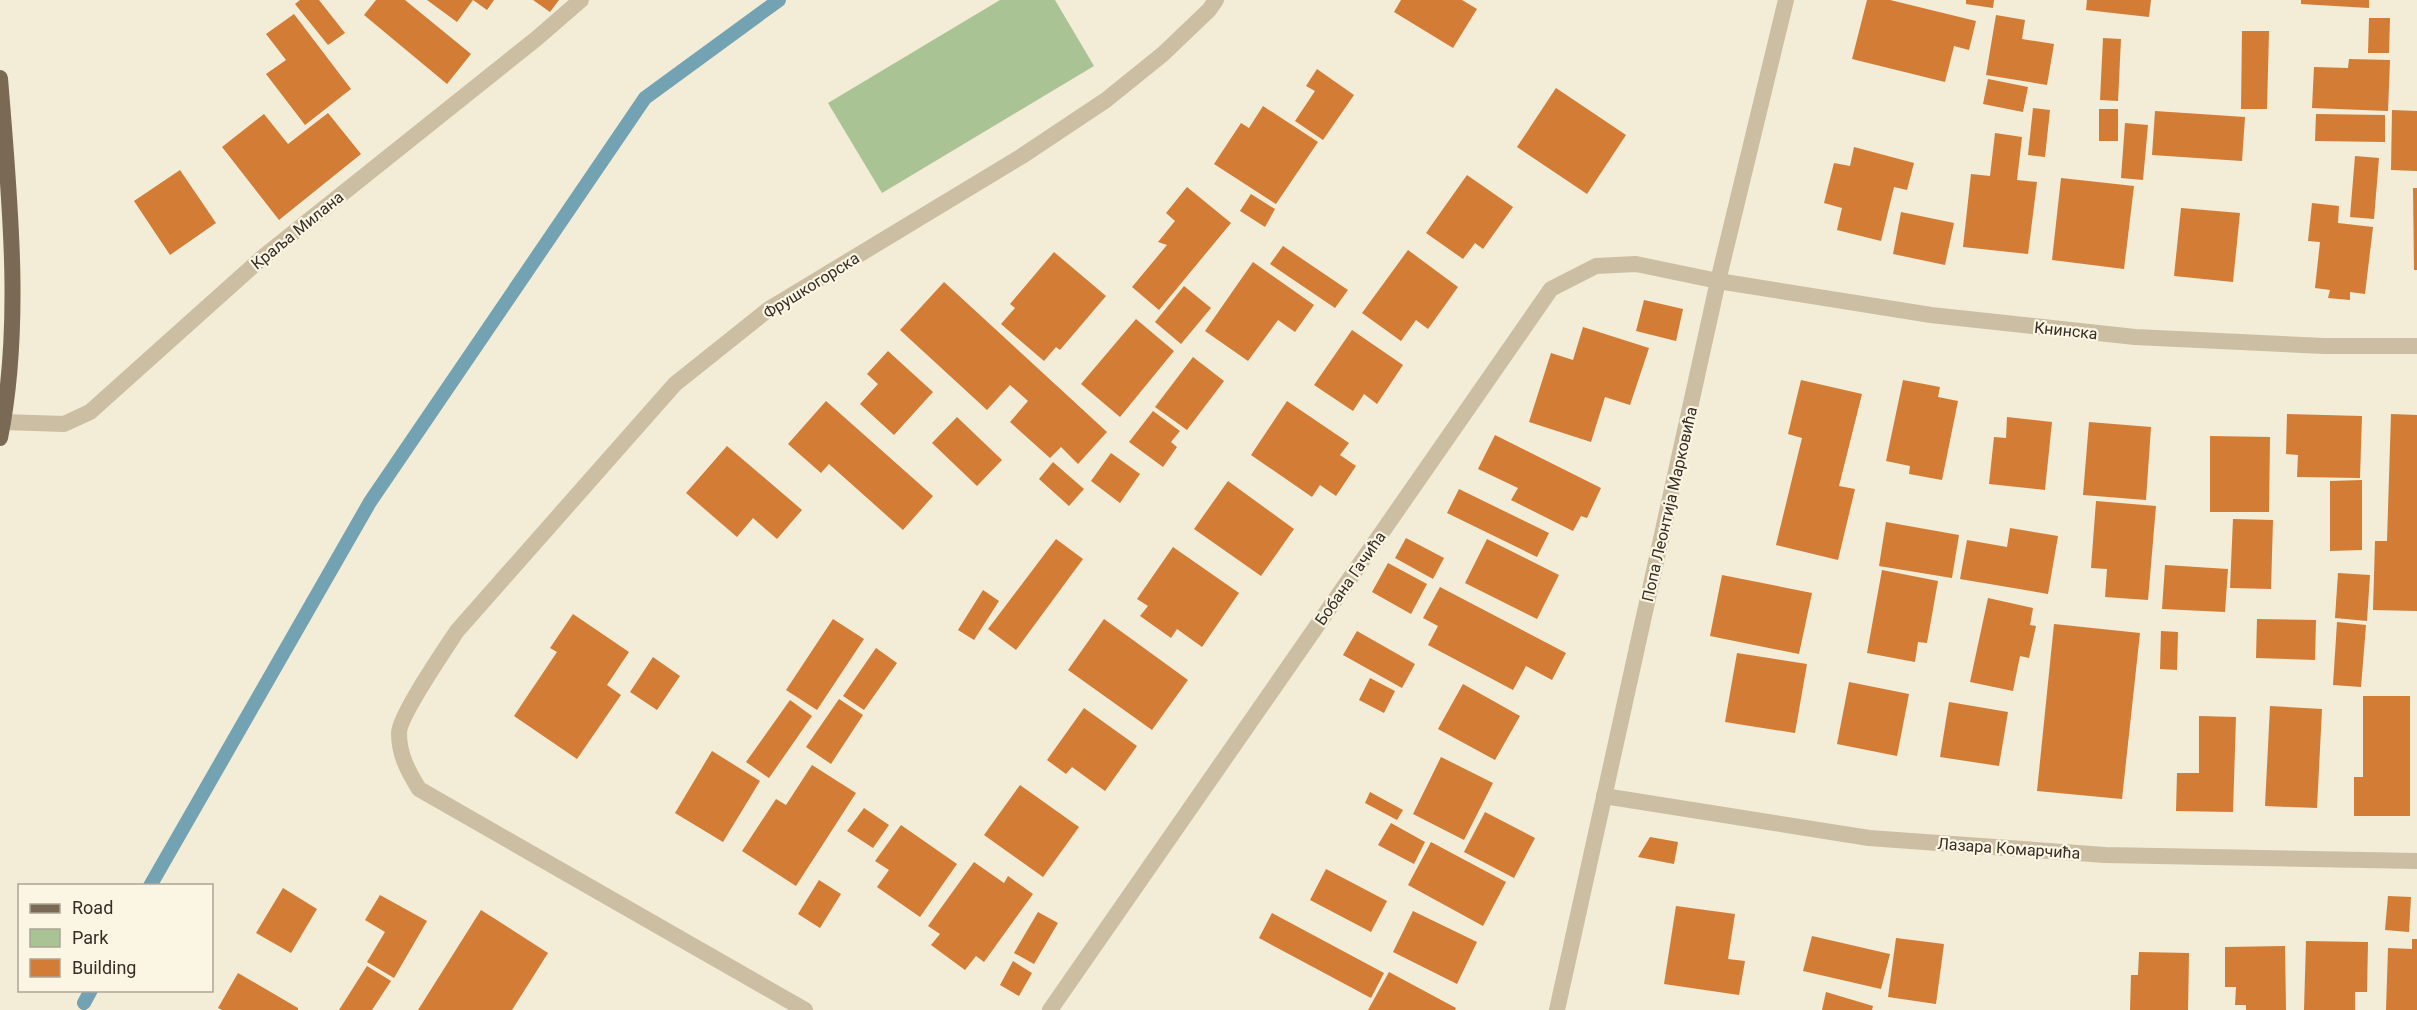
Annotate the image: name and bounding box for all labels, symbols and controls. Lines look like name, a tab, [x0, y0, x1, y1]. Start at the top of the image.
street label: Краља Милана	[247, 187, 347, 273]
street label: Фрушкогорска	[760, 248, 863, 323]
street label: Книнска	[2033, 318, 2099, 343]
street label: Попа Леонтија Марковића	[1638, 405, 1701, 603]
street label: Бобана Гачића	[1311, 528, 1390, 629]
street label: Лазара Комарчића	[1937, 834, 2081, 863]
legend	[18, 884, 213, 992]
text: Road	[72, 897, 113, 918]
text: Park	[72, 927, 109, 948]
text: Building	[72, 957, 136, 978]

